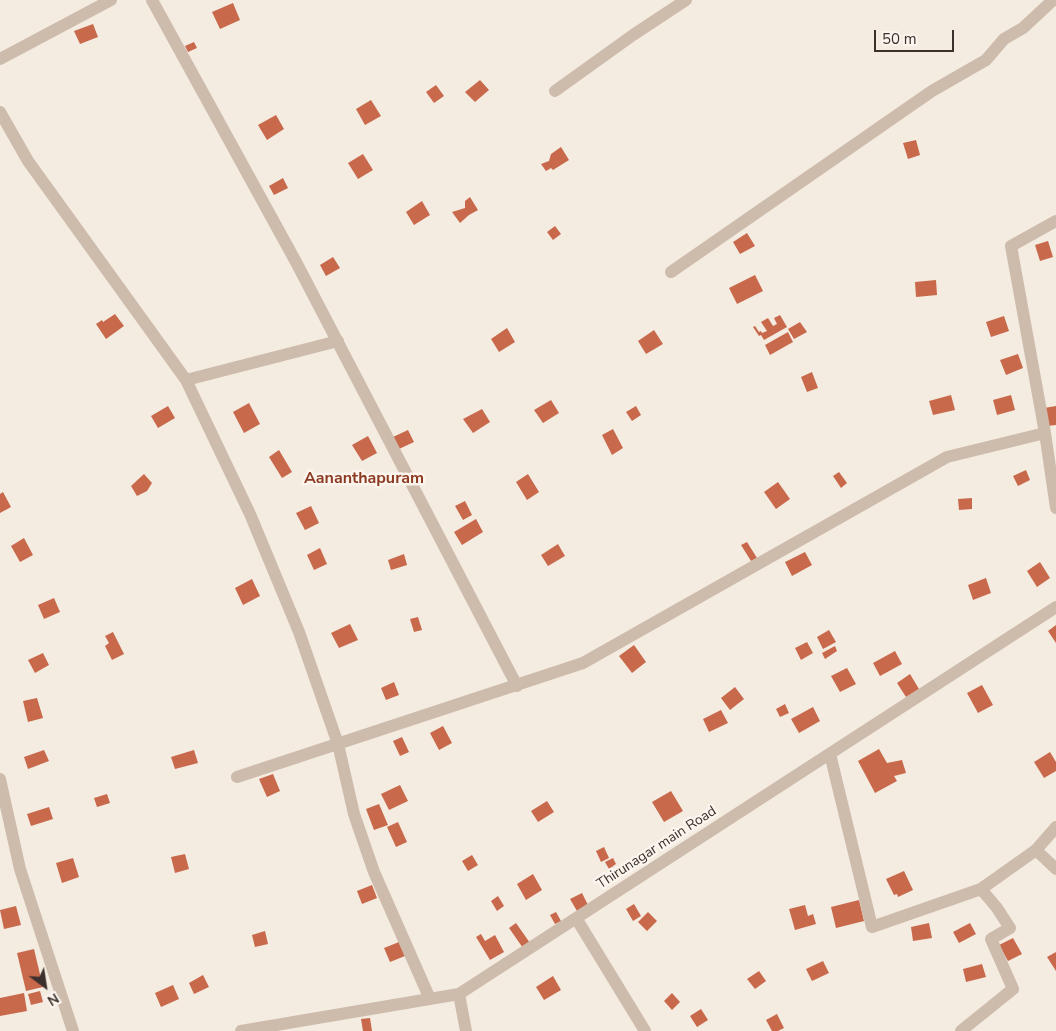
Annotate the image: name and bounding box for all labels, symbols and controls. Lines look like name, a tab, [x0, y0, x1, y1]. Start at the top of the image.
scale bar	[876, 20, 956, 52]
text: 50 m	[882, 29, 917, 49]
district label: Aananthapuram	[304, 469, 424, 489]
street label: Thirunagar main Road	[594, 803, 720, 893]
north arrow	[20, 961, 70, 1011]
text: N	[44, 988, 62, 1010]

